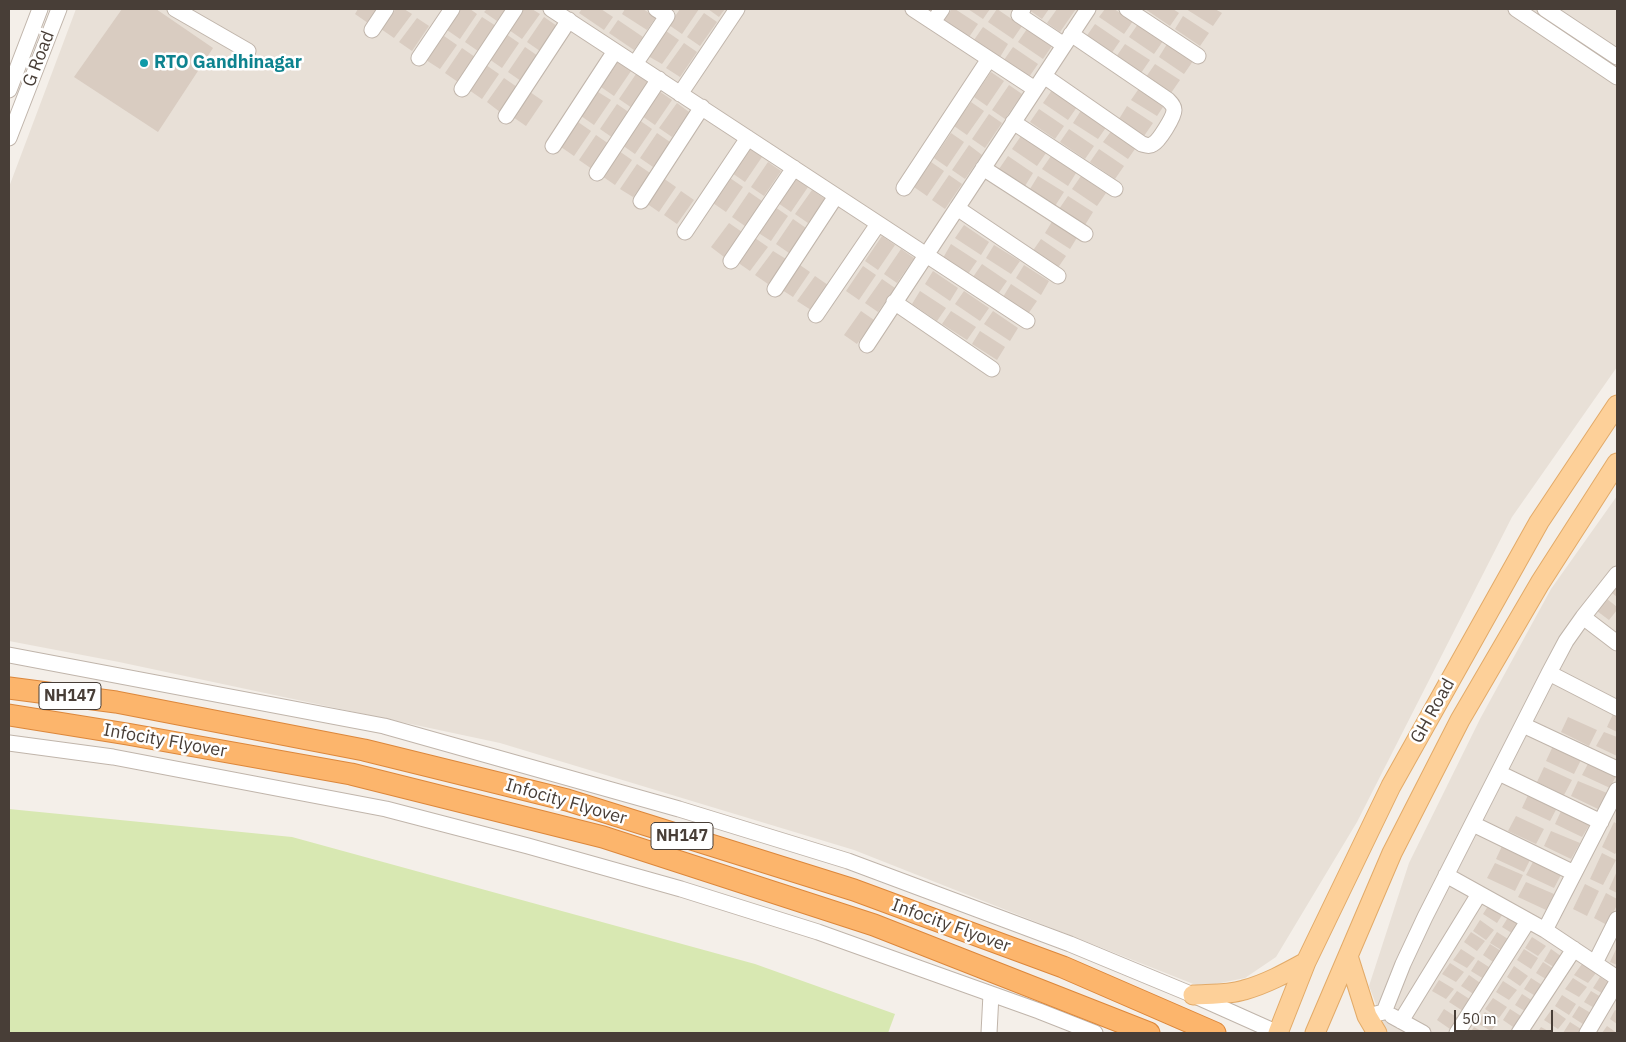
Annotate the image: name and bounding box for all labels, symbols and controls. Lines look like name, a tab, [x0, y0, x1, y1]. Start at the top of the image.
street label: G Road	[18, 28, 60, 90]
place label: RTO Gandhinagar	[154, 52, 302, 74]
marker: RTO Gandhinagar	[138, 57, 150, 69]
street label: GH Road	[1406, 675, 1460, 747]
road number: NH147	[39, 682, 101, 709]
street label: Infocity Flyover	[101, 719, 229, 763]
street label: Infocity Flyover	[503, 774, 629, 830]
road number: NH147	[651, 822, 713, 849]
street label: Infocity Flyover	[888, 894, 1014, 958]
scale bar	[1456, 1000, 1555, 1032]
text: 50 m	[1462, 1009, 1497, 1028]

